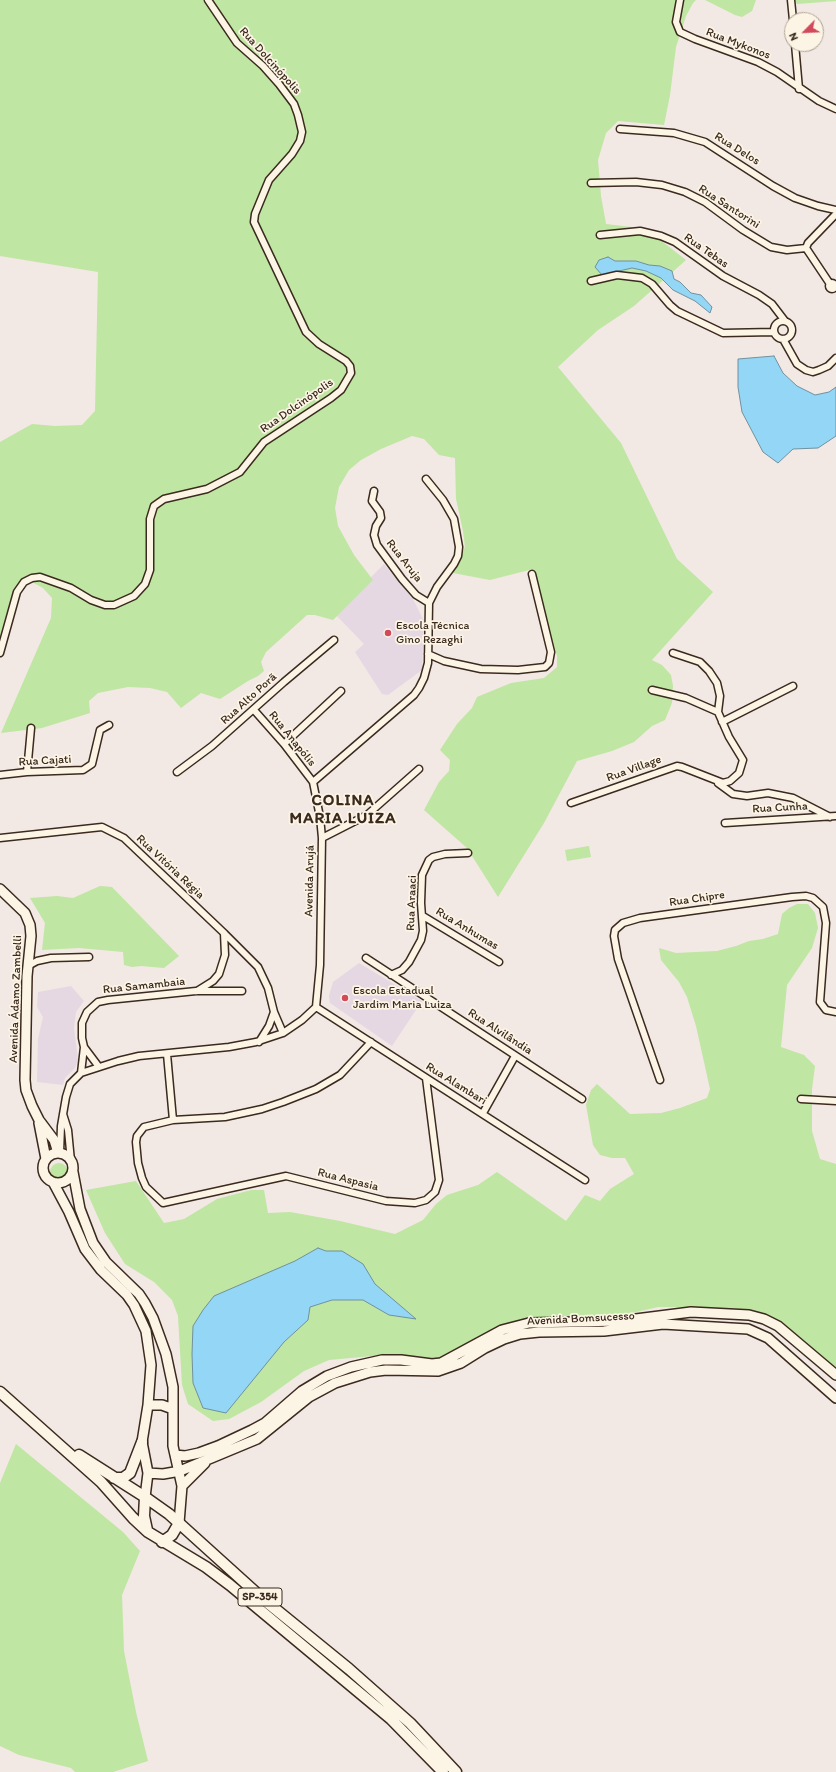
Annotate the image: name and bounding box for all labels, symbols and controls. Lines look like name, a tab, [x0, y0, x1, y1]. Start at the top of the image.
north arrow	[784, 12, 824, 52]
street label: Rua Dolcinópolis	[236, 24, 304, 98]
street label: Rua Mykonos	[704, 25, 772, 63]
text: N	[786, 31, 801, 43]
street label: Rua Delos	[712, 129, 762, 169]
street label: Rua Santorini	[696, 182, 762, 232]
street label: Rua Tebas	[681, 230, 731, 272]
street label: Rua Dolcinópolis	[258, 376, 336, 436]
street label: Rua Aruja	[383, 537, 425, 585]
place label: Escola Técnica Gino Rezaghi	[396, 619, 469, 647]
marker: Escola Técnica Gino Rezaghi	[383, 628, 393, 638]
street label: Rua Alto Porã	[218, 670, 280, 728]
street label: Rua Anapólis	[265, 708, 319, 770]
street label: Rua Cajati	[18, 752, 72, 770]
street label: Rua Village	[605, 752, 663, 786]
district label: COLINA MARIA LUIZA	[291, 791, 395, 829]
street label: Rua Cunha	[752, 799, 808, 817]
street label: Rua Vitória Régia	[133, 832, 207, 902]
street label: Avenida Arujá	[302, 845, 318, 917]
street label: Rua Araaci	[404, 875, 420, 931]
street label: Rua Chipre	[668, 888, 726, 910]
street label: Rua Anhumas	[433, 905, 501, 953]
street label: Avenida Ádamo Zambelli	[7, 935, 25, 1063]
street label: Rua Samambaia	[102, 975, 186, 997]
place label: Escola Estadual Jardim Maria Luiza	[353, 984, 452, 1012]
marker: Escola Estadual Jardim Maria Luiza	[340, 993, 350, 1003]
street label: Rua Alvilândia	[465, 1006, 535, 1058]
street label: Rua Alambari	[423, 1059, 489, 1109]
street label: Rua Aspasia	[316, 1165, 380, 1195]
street label: Avenida Bomsucesso	[527, 1309, 635, 1329]
road number: SP-354	[238, 1588, 282, 1606]

